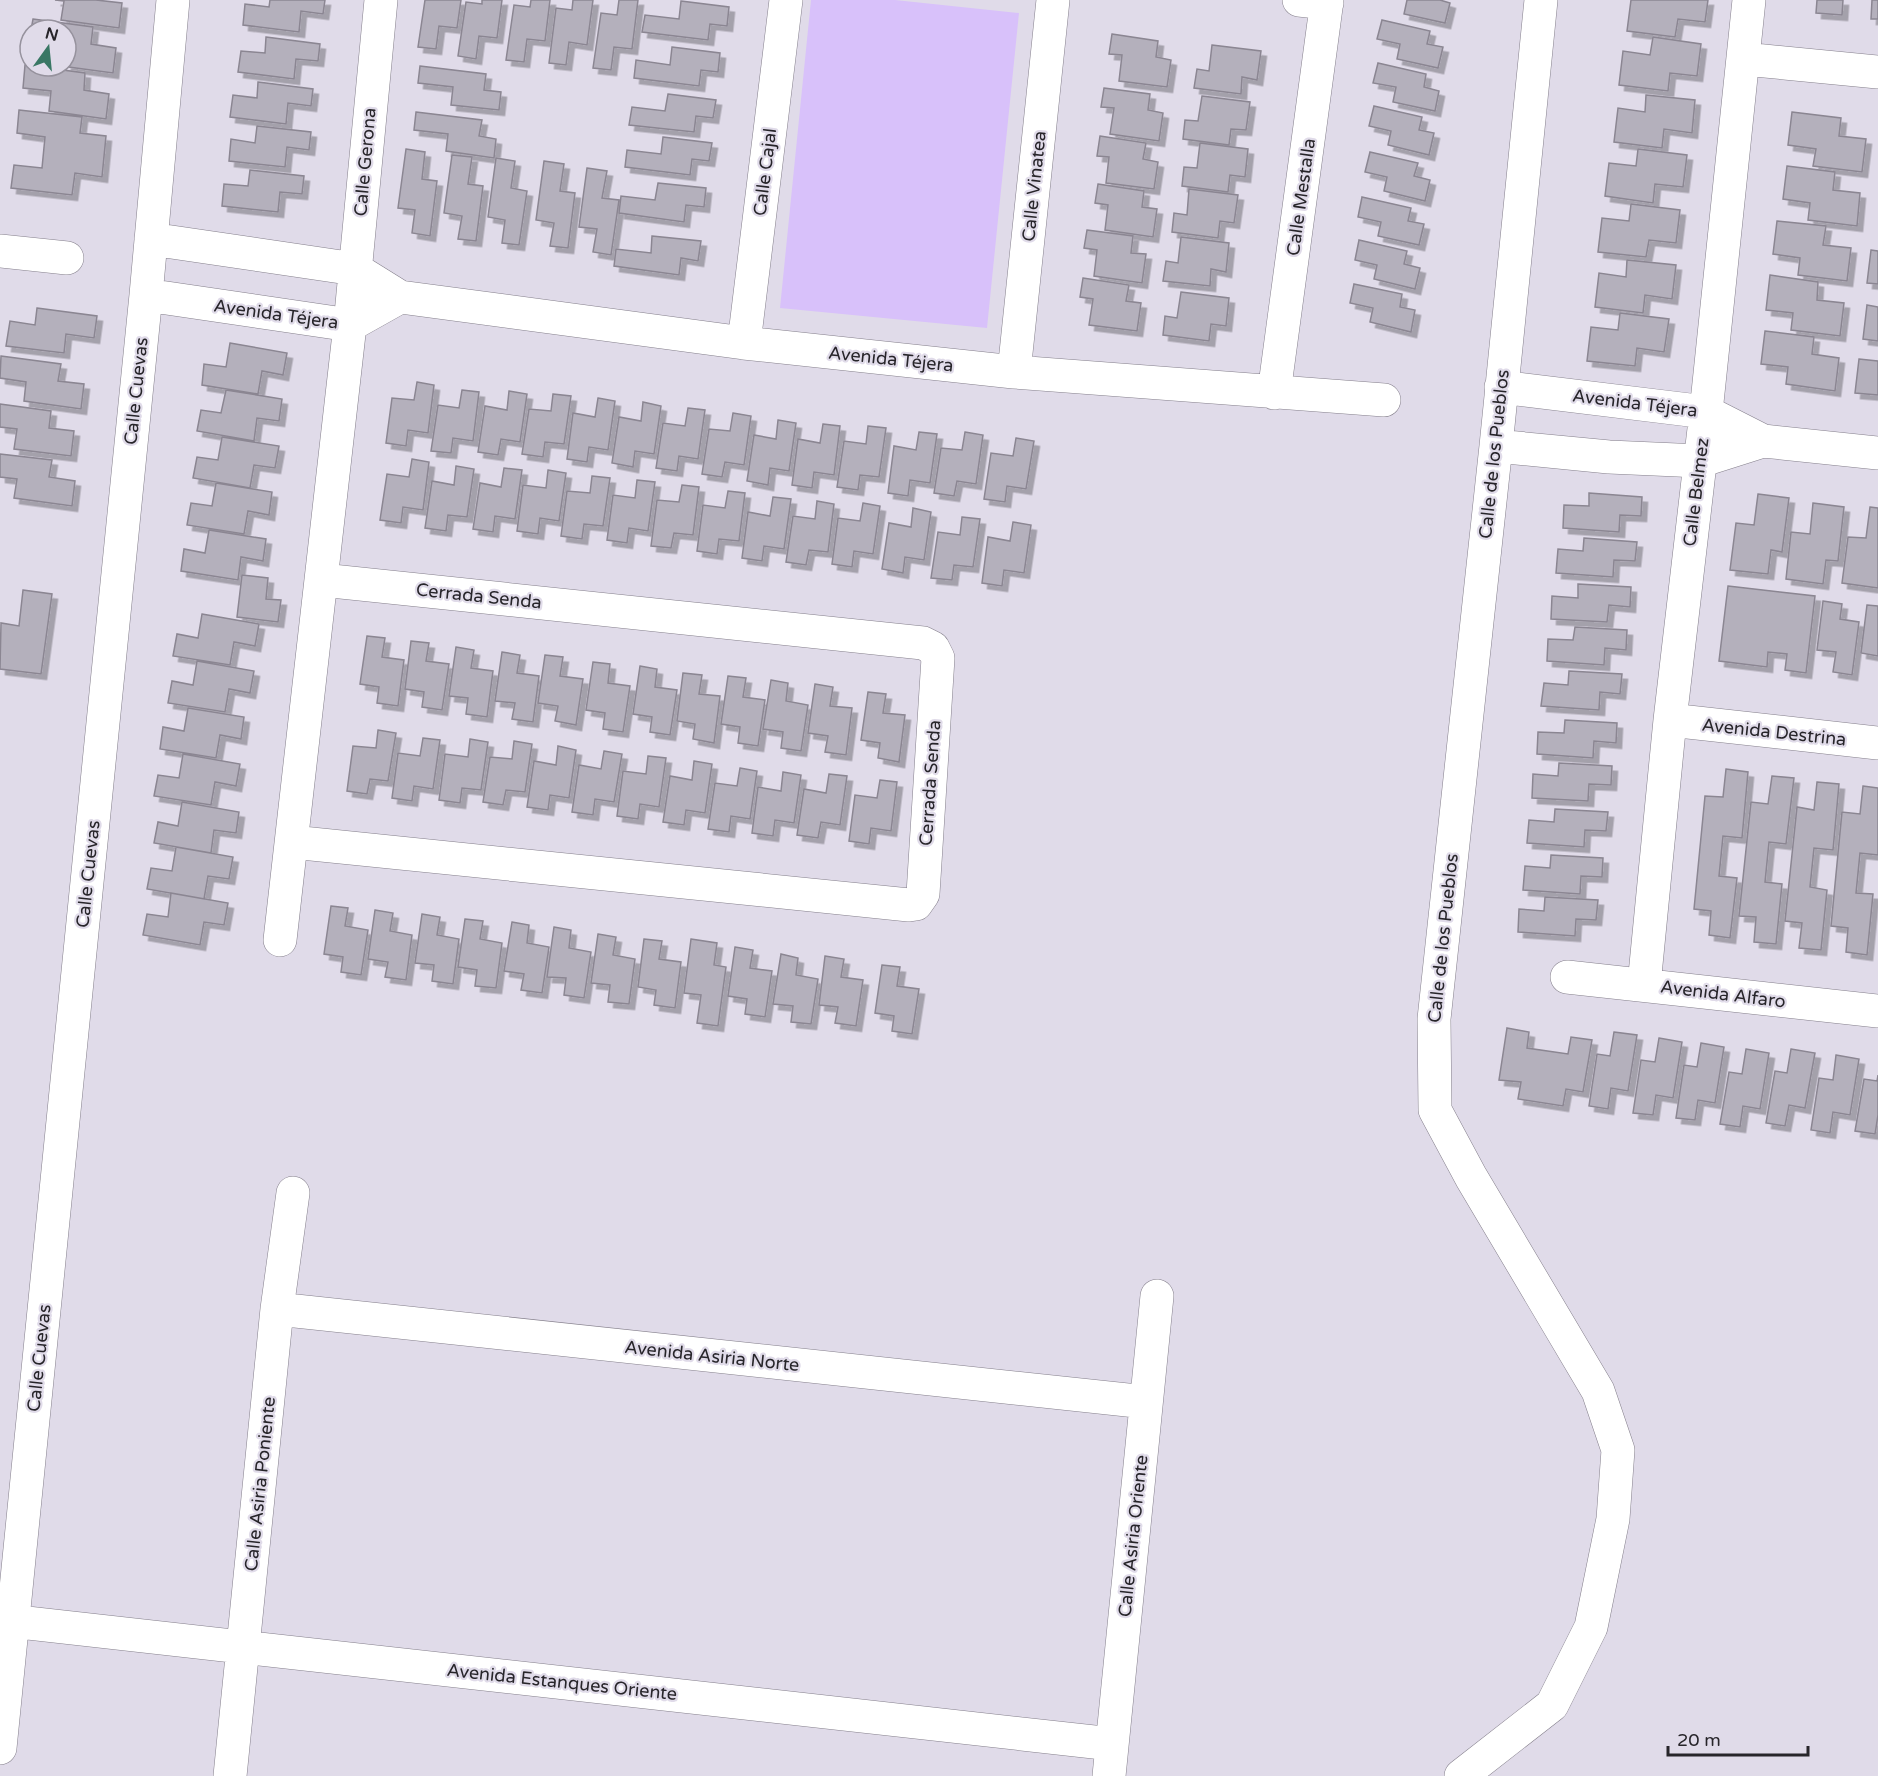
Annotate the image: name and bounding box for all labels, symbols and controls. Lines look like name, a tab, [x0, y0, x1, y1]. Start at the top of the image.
north arrow	[18, 18, 78, 78]
text: N	[43, 23, 60, 46]
street label: Calle Gerona	[349, 107, 381, 217]
street label: Calle Cajal	[749, 127, 781, 217]
street label: Calle Vinatea	[1017, 130, 1051, 242]
street label: Calle Mestalla	[1282, 137, 1320, 257]
street label: Avenida Téjera	[212, 294, 340, 334]
street label: Calle Cuevas	[119, 336, 153, 446]
street label: Avenida Téjera	[827, 341, 955, 377]
street label: Calle de los Pueblos	[1474, 368, 1514, 540]
street label: Avenida Téjera	[1571, 384, 1699, 422]
street label: Calle Belmez	[1678, 436, 1714, 548]
street label: Cerrada Senda	[415, 578, 543, 614]
street label: Avenida Destrina	[1701, 713, 1847, 751]
street label: Cerrada Senda	[915, 719, 945, 847]
street label: Calle Cuevas	[71, 819, 105, 929]
street label: Calle de los Pueblos	[1423, 852, 1463, 1024]
street label: Avenida Alfaro	[1659, 975, 1787, 1013]
street label: Calle Cuevas	[22, 1303, 56, 1413]
street label: Avenida Asiria Norte	[623, 1336, 801, 1376]
street label: Calle Asiria Poniente	[240, 1396, 280, 1572]
street label: Calle Asiria Oriente	[1114, 1454, 1152, 1618]
street label: Avenida Estanques Oriente	[446, 1659, 678, 1705]
scale bar	[1668, 1719, 1808, 1757]
text: 20 m	[1677, 1729, 1721, 1751]

